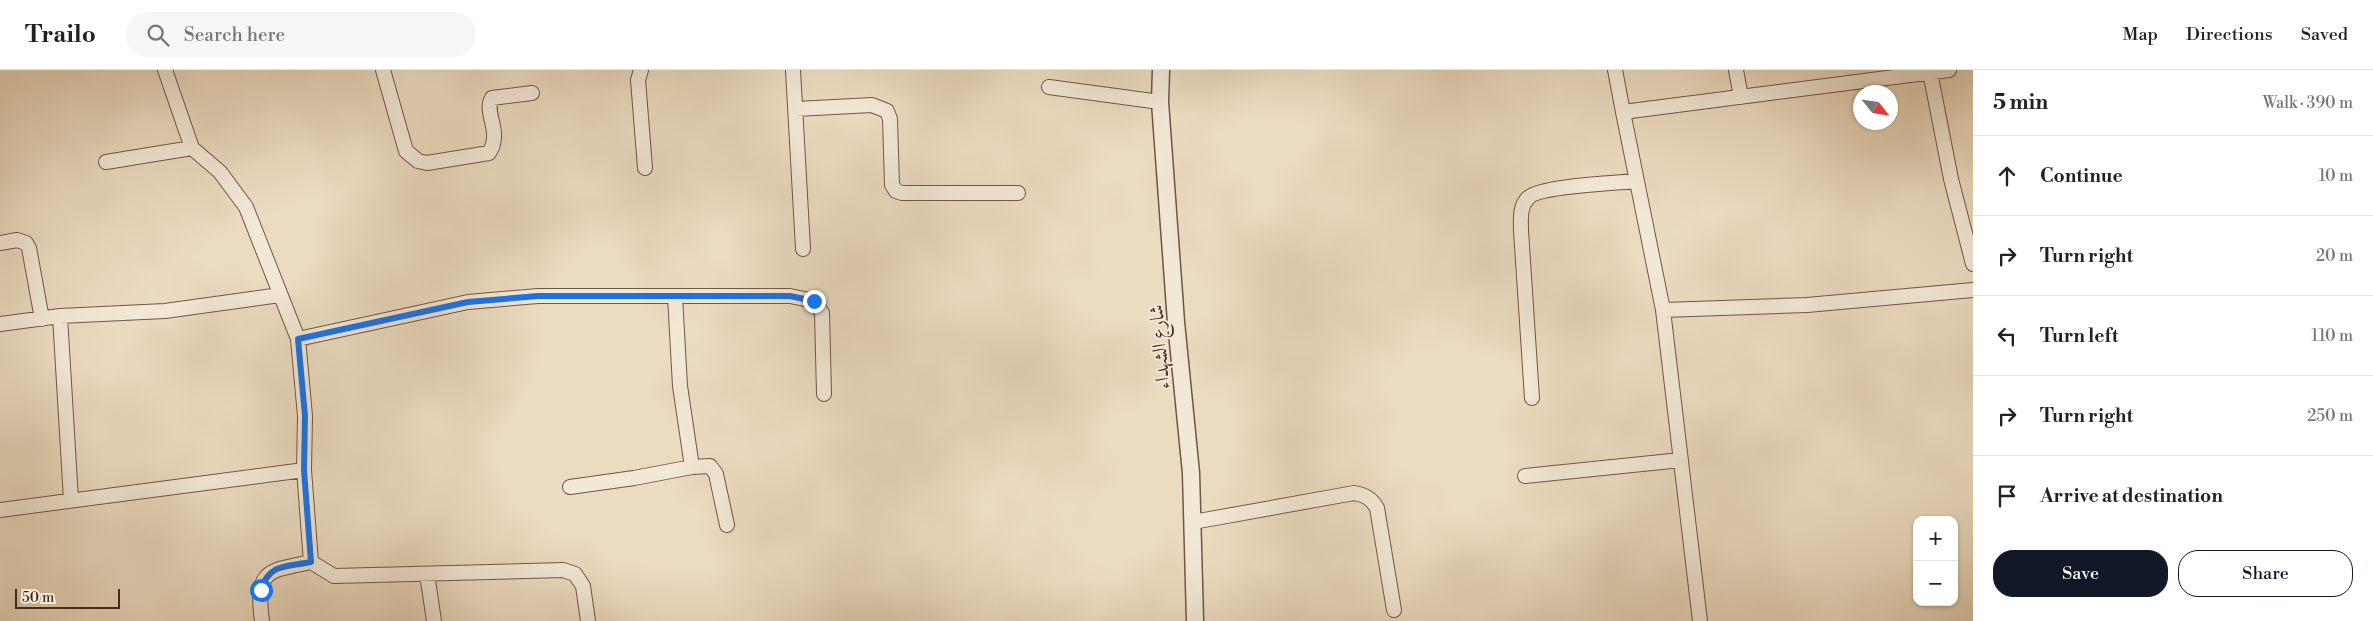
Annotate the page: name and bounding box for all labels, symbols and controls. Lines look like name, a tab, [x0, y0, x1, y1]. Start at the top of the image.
search box	[126, 12, 476, 57]
text: Trailo	[25, 20, 96, 50]
icon: search	[144, 21, 172, 49]
text: Search here	[184, 23, 285, 47]
text: Map	[2122, 23, 2158, 46]
text: Directions	[2186, 23, 2273, 46]
text: Saved	[2301, 23, 2348, 46]
north arrow	[1853, 85, 1898, 130]
text: 5 min	[1993, 90, 2048, 116]
text: Walk · 390 m	[2263, 93, 2353, 113]
icon: ahead	[1993, 162, 2021, 190]
text: Continue	[2040, 164, 2123, 188]
text: 10 m	[2319, 166, 2353, 186]
icon: right	[1993, 242, 2021, 270]
text: Turn right	[2040, 244, 2133, 268]
text: 20 m	[2316, 246, 2353, 266]
route end	[803, 290, 826, 313]
street label: شارع الشهداء	[1144, 303, 1181, 390]
icon: left	[1993, 322, 2021, 350]
text: Turn left	[2040, 324, 2119, 348]
text: 110 m	[2311, 326, 2353, 346]
icon: right	[1993, 402, 2021, 430]
text: Turn right	[2040, 404, 2133, 428]
text: 250 m	[2307, 406, 2353, 426]
icon: arrive	[1993, 482, 2021, 510]
text: Arrive at destination	[2040, 484, 2223, 508]
map controls	[1913, 516, 1958, 606]
button: +	[1913, 516, 1958, 561]
button: Save	[1993, 550, 2168, 597]
button: Share	[2178, 550, 2353, 597]
button: −	[1913, 561, 1958, 606]
route start	[250, 579, 273, 602]
scale bar	[15, 586, 120, 609]
text: 50 m	[22, 589, 54, 607]

